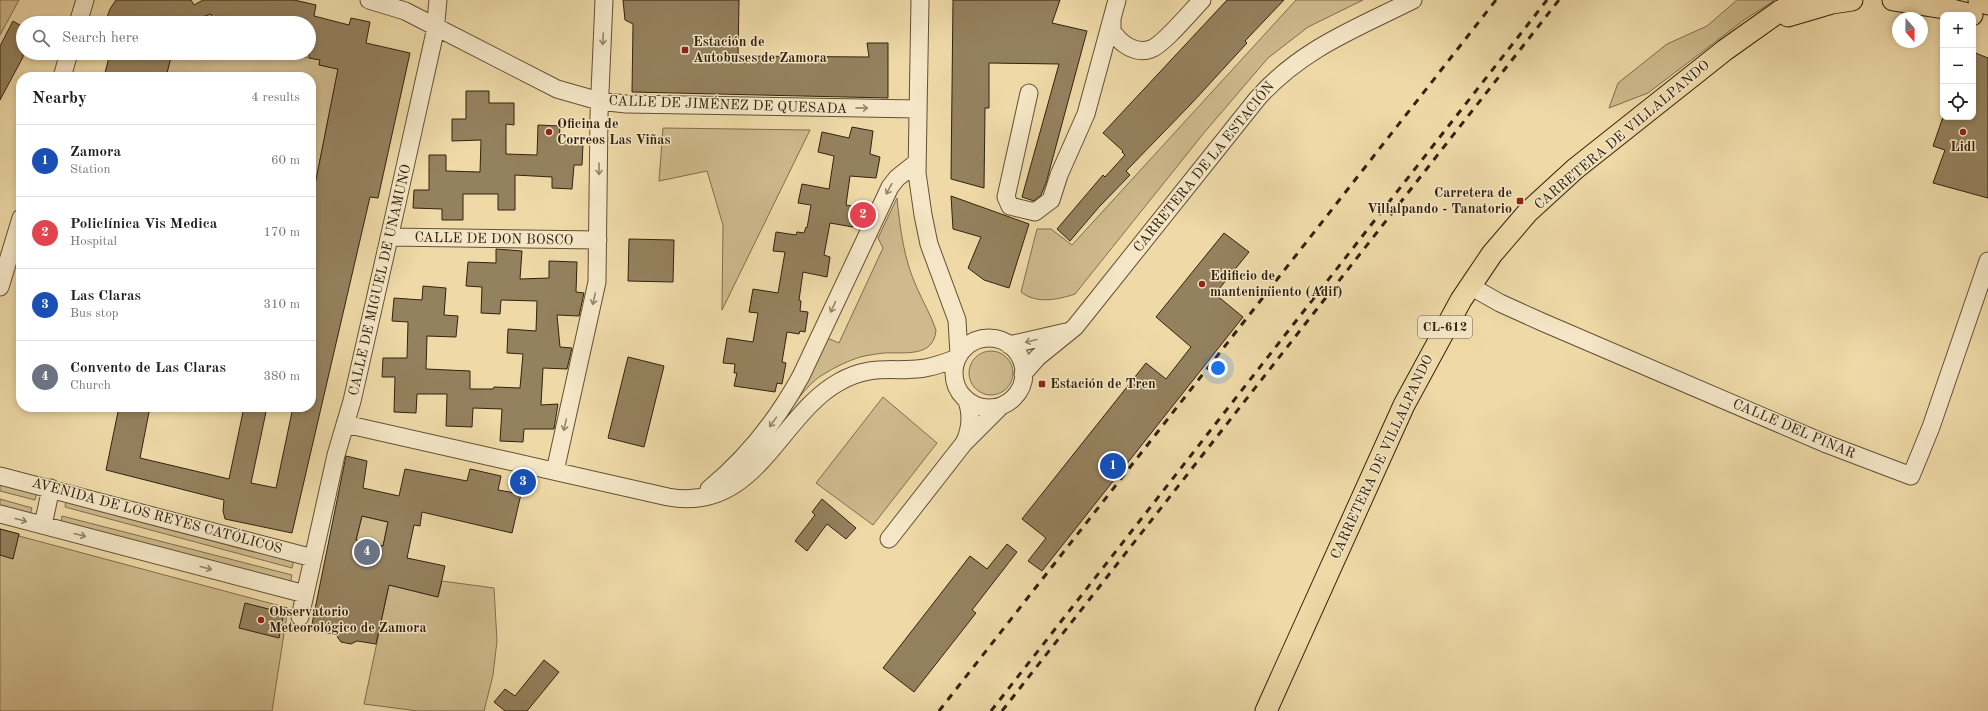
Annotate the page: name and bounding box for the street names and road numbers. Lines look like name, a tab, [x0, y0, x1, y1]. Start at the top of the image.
street label: CARRETERA DE VILLALPANDO	[1532, 58, 1712, 212]
street label: CARRETERA DE LA ESTACIÓN	[1128, 77, 1277, 255]
street label: CALLE DE JIMÉNEZ DE QUESADA	[608, 91, 848, 116]
street label: CALLE DE MIGUEL DE UNAMUNO	[347, 163, 414, 397]
street label: CALLE DE DON BOSCO	[414, 231, 574, 247]
road number: CL-612	[1418, 316, 1472, 338]
street label: CARRETERA DE VILLALPANDO	[1328, 352, 1436, 561]
street label: CALLE DEL PINAR	[1731, 397, 1857, 461]
street label: AVENIDA DE LOS REYES CATÓLICOS	[30, 472, 285, 556]

